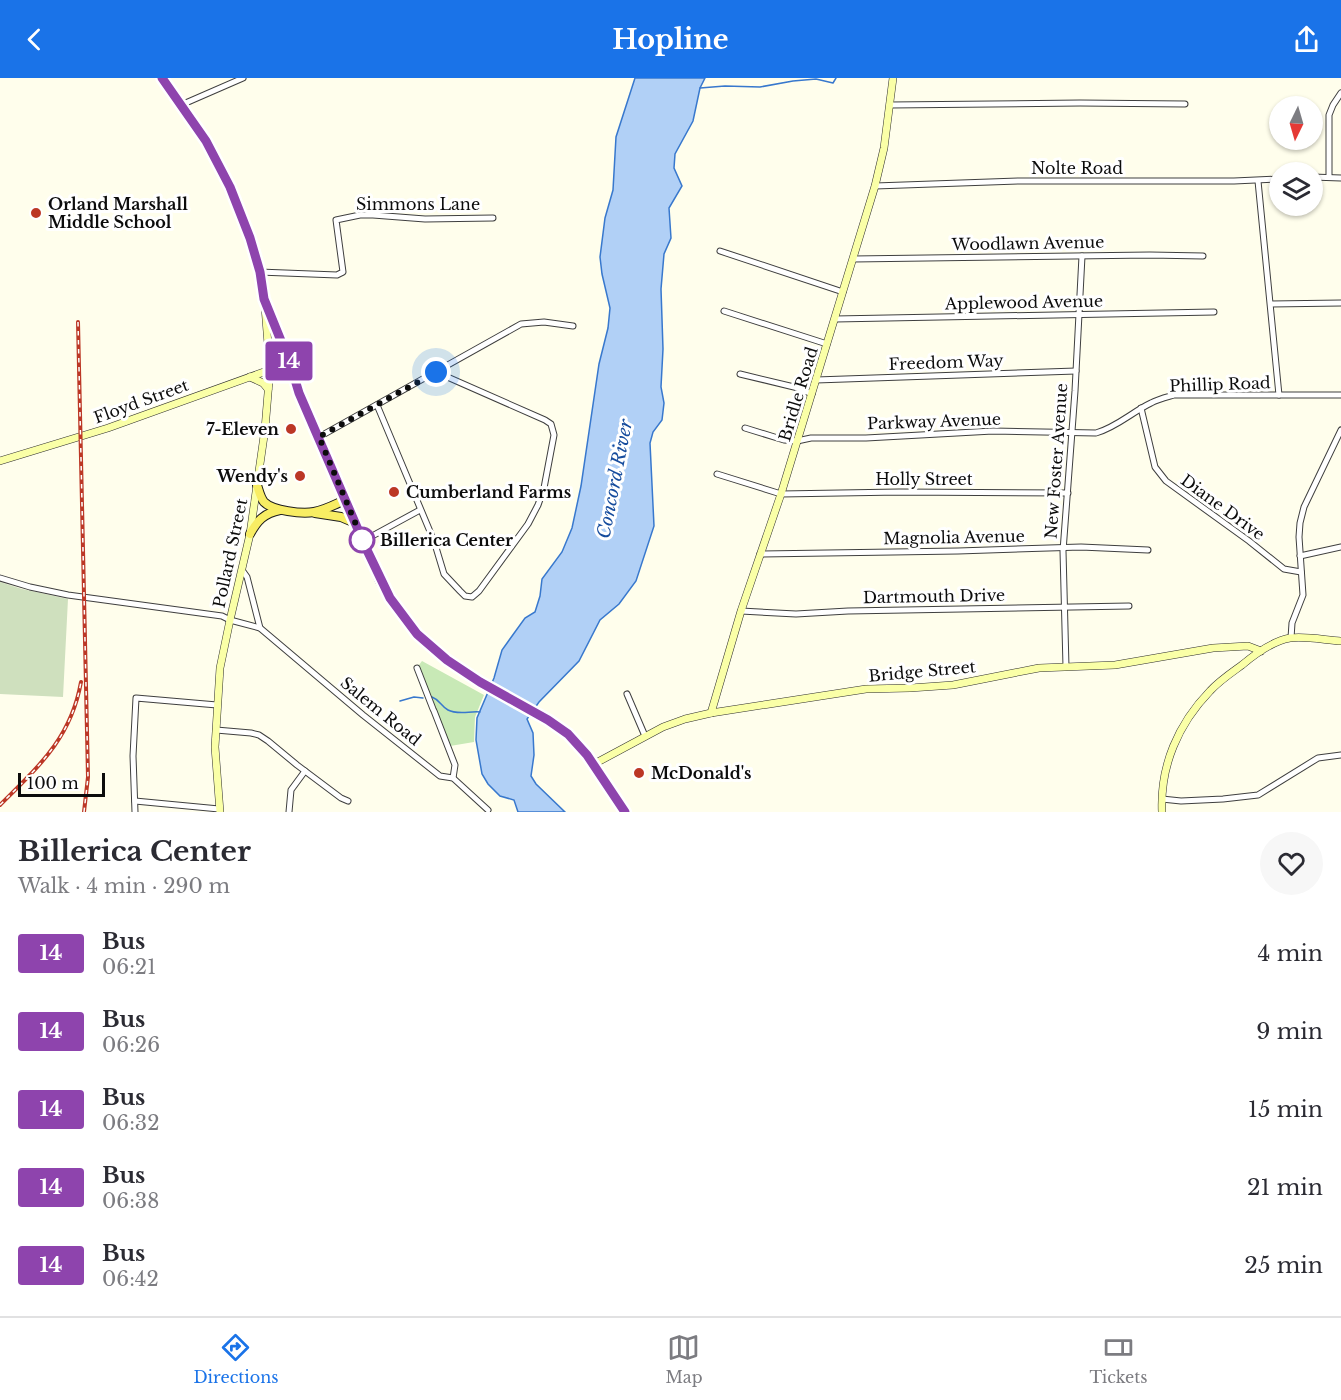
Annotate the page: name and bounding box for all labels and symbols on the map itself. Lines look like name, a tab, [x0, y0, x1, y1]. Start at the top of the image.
north arrow	[1269, 96, 1323, 150]
street label: Nolte Road	[1031, 158, 1123, 178]
place label: Orland Marshall Middle School	[48, 194, 188, 232]
street label: Simmons Lane	[356, 194, 480, 214]
marker: Orland Marshall Middle School	[29, 206, 43, 220]
street label: Woodlawn Avenue	[951, 232, 1104, 254]
street label: Applewood Avenue	[944, 291, 1103, 313]
line badge: 14	[262, 342, 316, 380]
street label: Bridle Road	[774, 344, 822, 444]
street label: Freedom Way	[888, 350, 1005, 374]
your location	[421, 357, 451, 387]
street label: Phillip Road	[1169, 372, 1271, 396]
street label: Floyd Street	[91, 375, 191, 427]
street label: New Foster Avenue	[1041, 383, 1071, 539]
street label: Parkway Avenue	[867, 409, 1001, 433]
water label: Concord River	[593, 417, 637, 540]
place label: 7-Eleven	[206, 419, 279, 439]
marker: 7-Eleven	[284, 422, 298, 436]
place label: Wendy's	[216, 466, 288, 486]
marker: Wendy's	[293, 469, 307, 483]
street label: Holly Street	[875, 469, 973, 489]
street label: Diane Drive	[1177, 470, 1269, 544]
place label: Cumberland Farms	[406, 482, 571, 502]
marker: Cumberland Farms	[387, 485, 401, 499]
street label: Pollard Street	[209, 497, 251, 609]
street label: Magnolia Avenue	[883, 526, 1025, 548]
marker: Billerica Center	[349, 527, 375, 553]
place label: Billerica Center	[380, 530, 513, 550]
street label: Dartmouth Drive	[863, 585, 1005, 607]
street label: Bridge Street	[868, 656, 976, 686]
street label: Salem Road	[337, 672, 425, 750]
place label: McDonald's	[651, 763, 752, 783]
marker: McDonald's	[632, 766, 646, 780]
scale bar	[18, 770, 105, 798]

